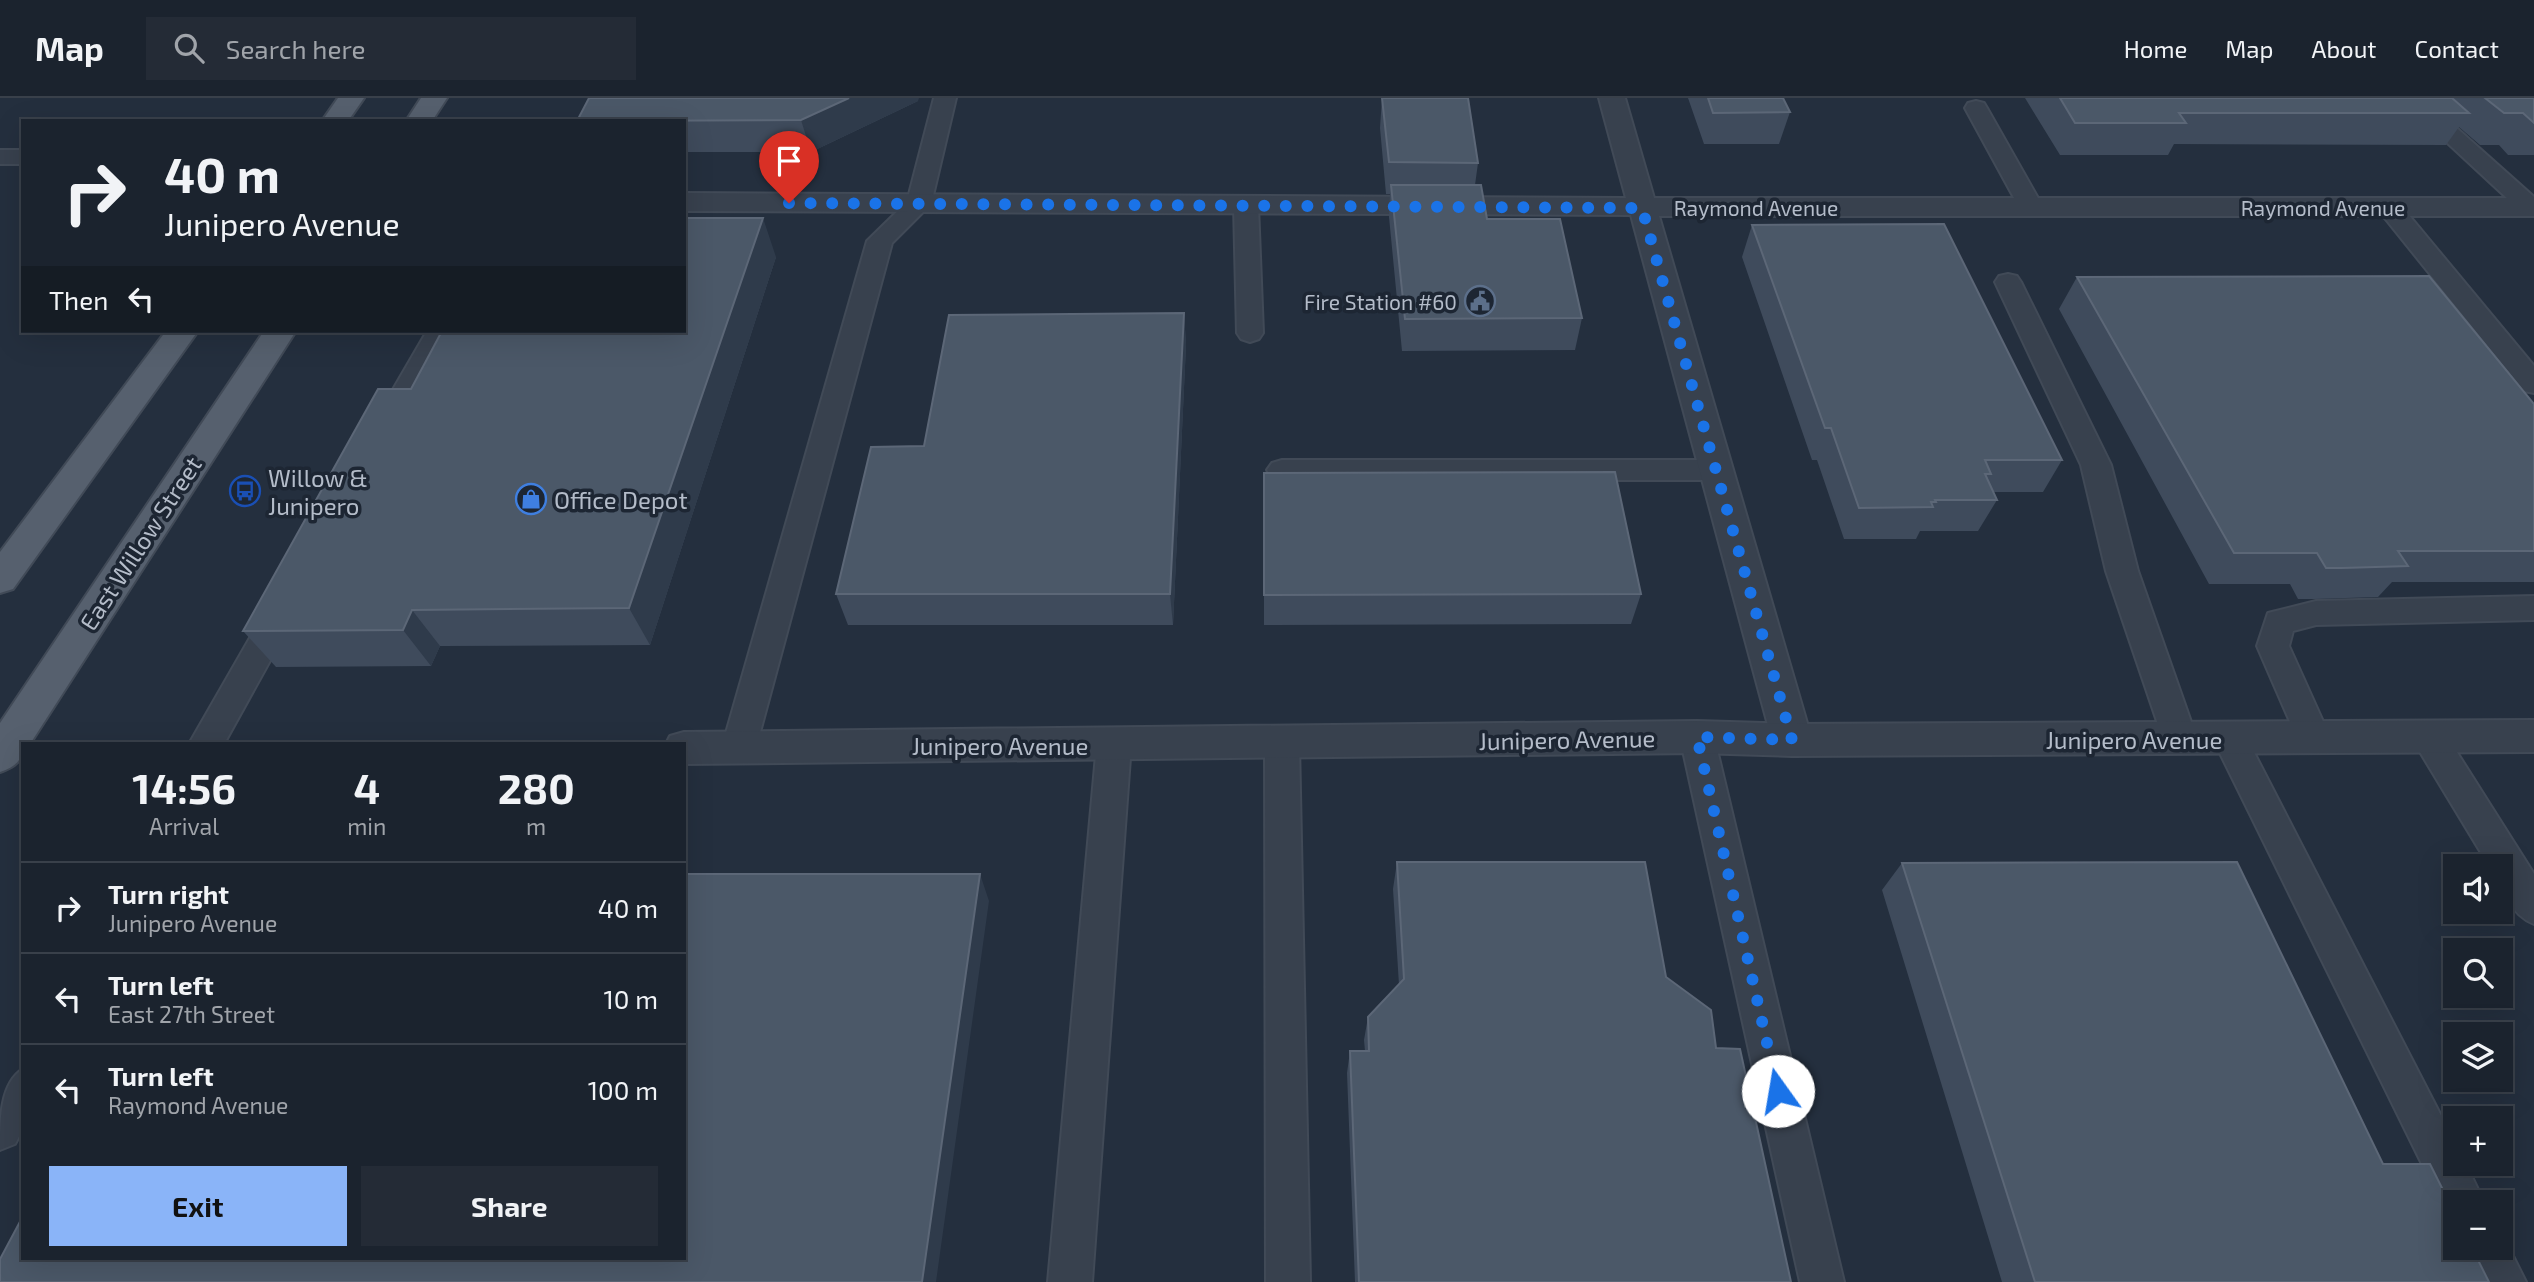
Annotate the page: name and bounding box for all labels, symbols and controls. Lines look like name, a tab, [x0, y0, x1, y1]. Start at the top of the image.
search box	[146, 17, 636, 80]
text: Map	[35, 28, 104, 68]
icon: search	[170, 29, 208, 67]
text: Search here	[226, 33, 365, 64]
text: Home	[2124, 34, 2187, 63]
text: Map	[2225, 34, 2273, 63]
text: About	[2311, 34, 2377, 63]
text: Contact	[2415, 34, 2499, 63]
pin	[759, 131, 819, 203]
icon: arrive	[770, 142, 808, 180]
text: 40 m	[164, 144, 280, 203]
icon: right	[49, 147, 140, 238]
street label: Raymond Avenue	[1674, 195, 1838, 220]
street label: Raymond Avenue	[2241, 195, 2405, 220]
text: Junipero Avenue	[164, 204, 400, 242]
icon: left	[122, 280, 160, 318]
text: Then	[49, 284, 108, 315]
public building icon: Fire Station #60	[1463, 284, 1497, 318]
place label: Fire Station #60	[1304, 289, 1457, 314]
street label: East Willow Street	[73, 451, 207, 635]
place label: Willow & Junipero	[268, 463, 368, 520]
bus stop icon: Willow & Junipero	[228, 474, 262, 508]
shop icon: Office Depot	[514, 482, 548, 516]
place label: Office Depot	[554, 485, 688, 514]
street label: Junipero Avenue	[1478, 723, 1656, 755]
street label: Junipero Avenue	[2046, 725, 2222, 754]
street label: Junipero Avenue	[912, 731, 1088, 760]
text: 14:56	[132, 762, 236, 812]
text: 4	[353, 762, 380, 812]
text: 280	[498, 762, 575, 812]
text: Arrival	[149, 812, 219, 840]
text: min	[347, 812, 386, 840]
text: m	[526, 812, 546, 840]
map controls	[2443, 854, 2513, 1260]
button: sound	[2443, 854, 2513, 924]
text: Turn right	[108, 878, 229, 909]
icon: right	[49, 889, 87, 927]
text: 40 m	[598, 892, 658, 923]
text: Junipero Avenue	[108, 909, 277, 937]
button: search	[2443, 938, 2513, 1008]
text: Turn left	[108, 969, 214, 1000]
icon: left	[49, 980, 87, 1018]
text: 10 m	[603, 983, 658, 1014]
text: East 27th Street	[108, 1000, 275, 1028]
button: layers	[2443, 1022, 2513, 1092]
position arrow	[1741, 1054, 1815, 1128]
text: Turn left	[108, 1060, 214, 1091]
icon: left	[49, 1071, 87, 1109]
text: 100 m	[588, 1074, 658, 1105]
text: Raymond Avenue	[108, 1091, 288, 1119]
button: +	[2443, 1106, 2513, 1176]
button: Exit	[49, 1166, 347, 1246]
button: Share	[361, 1166, 658, 1246]
button: −	[2443, 1190, 2513, 1260]

